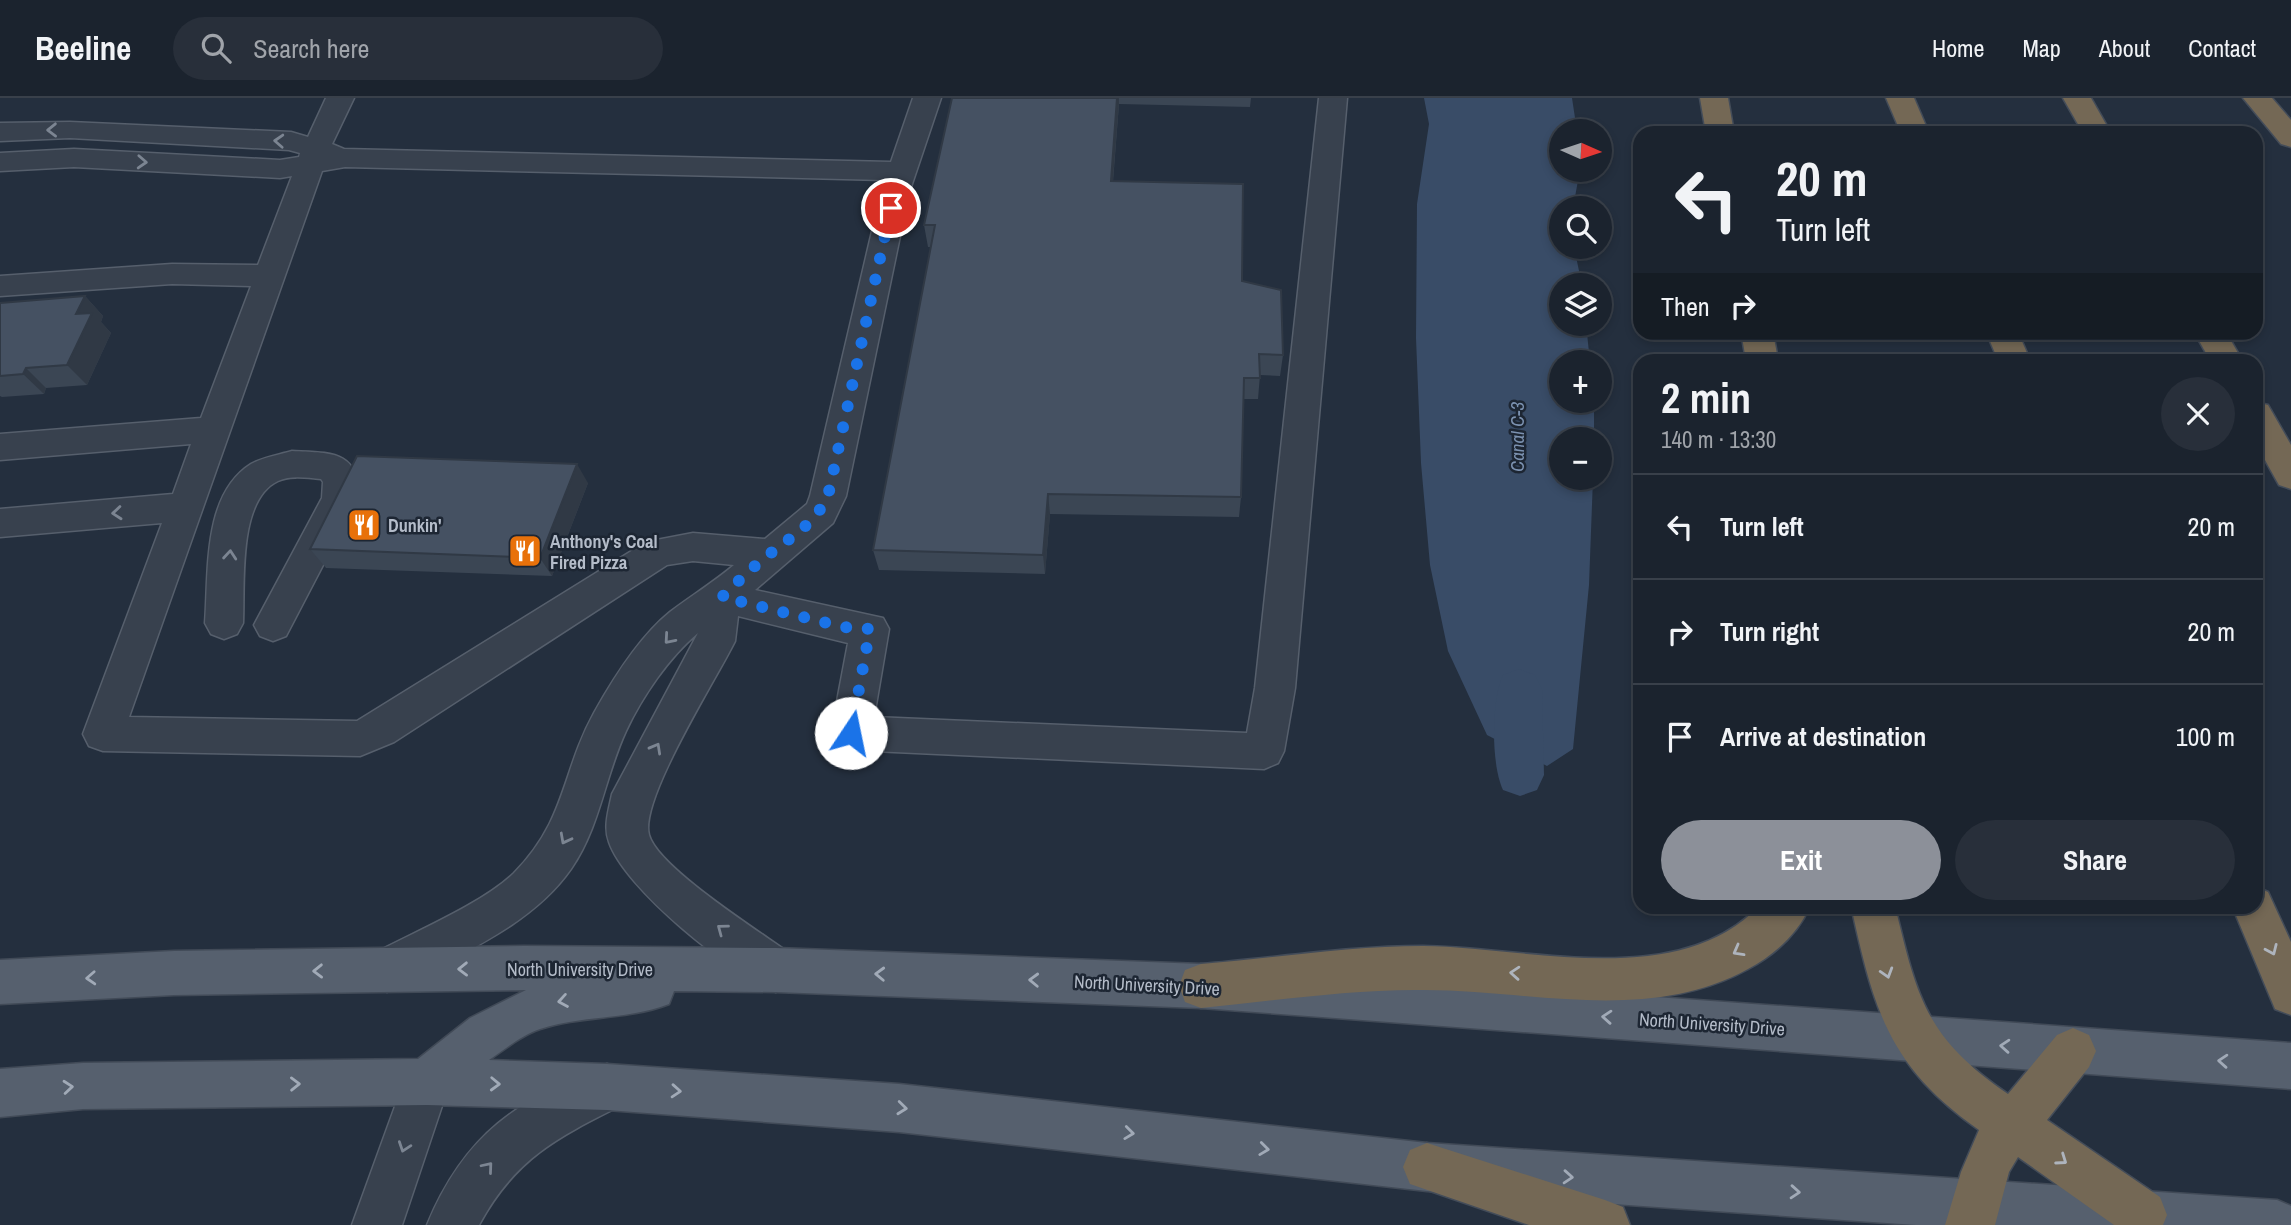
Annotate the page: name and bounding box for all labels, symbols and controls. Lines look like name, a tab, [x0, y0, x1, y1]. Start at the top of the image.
search box	[173, 17, 663, 80]
text: Beeline	[35, 26, 131, 70]
icon: search	[197, 29, 235, 67]
text: Search here	[253, 31, 369, 66]
text: Home	[1932, 32, 1984, 64]
text: Map	[2022, 32, 2061, 64]
text: About	[2099, 32, 2150, 64]
text: Contact	[2188, 32, 2256, 64]
north arrow	[1549, 119, 1612, 182]
map controls	[1549, 119, 1612, 490]
one-way arrow	[46, 123, 57, 138]
one-way arrow	[273, 134, 284, 149]
text: 20 m	[1776, 145, 1868, 211]
one-way arrow	[136, 154, 147, 169]
icon: left	[1661, 154, 1752, 245]
pin	[861, 178, 921, 238]
icon: arrive	[872, 189, 910, 227]
button: search	[1549, 196, 1612, 259]
text: Turn left	[1776, 208, 1870, 251]
button: layers	[1549, 273, 1612, 336]
icon: right	[1724, 287, 1762, 325]
text: Then	[1661, 289, 1710, 324]
button: +	[1549, 350, 1612, 413]
text: 2 min	[1661, 370, 1751, 426]
button: close	[2161, 377, 2235, 451]
water label: Canal C-3	[1504, 402, 1530, 472]
text: 140 m · 13:30	[1661, 424, 1776, 455]
button: −	[1549, 427, 1612, 490]
one-way arrow	[111, 505, 122, 520]
restaurant icon: Dunkin'	[345, 506, 383, 544]
icon: left	[1661, 508, 1699, 546]
text: Turn left	[1720, 509, 1804, 544]
text: 20 m	[2188, 509, 2235, 544]
place label: Dunkin'	[388, 513, 442, 538]
place label: Anthony's Coal Fired Pizza	[550, 529, 658, 575]
restaurant icon: Anthony's Coal Fired Pizza	[506, 532, 544, 570]
one-way arrow	[222, 549, 237, 560]
icon: right	[1661, 613, 1699, 651]
text: Turn right	[1720, 614, 1819, 649]
text: 20 m	[2188, 614, 2235, 649]
one-way arrow	[665, 631, 677, 644]
position arrow	[814, 696, 888, 770]
icon: arrive	[1661, 718, 1699, 756]
text: Arrive at destination	[1720, 719, 1926, 754]
text: 100 m	[2176, 719, 2235, 754]
one-way arrow	[648, 743, 661, 756]
button: Exit	[1661, 820, 1941, 900]
button: Share	[1955, 820, 2235, 900]
one-way arrow	[560, 832, 573, 844]
one-way arrow	[717, 924, 730, 937]
one-way arrow	[1733, 943, 1746, 956]
one-way arrow	[2264, 943, 2278, 955]
street label: North University Drive	[507, 957, 653, 982]
one-way arrow	[457, 961, 468, 977]
one-way arrow	[313, 963, 323, 979]
one-way arrow	[874, 966, 885, 981]
one-way arrow	[1510, 966, 1521, 981]
one-way arrow	[1879, 967, 1894, 979]
street label: North University Drive	[1073, 969, 1221, 1001]
one-way arrow	[85, 970, 96, 985]
one-way arrow	[1029, 972, 1040, 987]
one-way arrow	[558, 993, 569, 1008]
street label: North University Drive	[1638, 1006, 1786, 1042]
one-way arrow	[1601, 1010, 1612, 1025]
one-way arrow	[1999, 1039, 2010, 1054]
one-way arrow	[2217, 1054, 2228, 1069]
one-way arrow	[290, 1076, 301, 1091]
one-way arrow	[490, 1076, 501, 1091]
one-way arrow	[63, 1080, 74, 1095]
one-way arrow	[670, 1083, 681, 1098]
one-way arrow	[897, 1100, 908, 1115]
one-way arrow	[1123, 1125, 1134, 1140]
one-way arrow	[398, 1140, 412, 1152]
one-way arrow	[1258, 1141, 1270, 1156]
one-way arrow	[2054, 1152, 2067, 1164]
one-way arrow	[480, 1163, 492, 1176]
one-way arrow	[1563, 1169, 1574, 1184]
one-way arrow	[1790, 1185, 1801, 1200]

